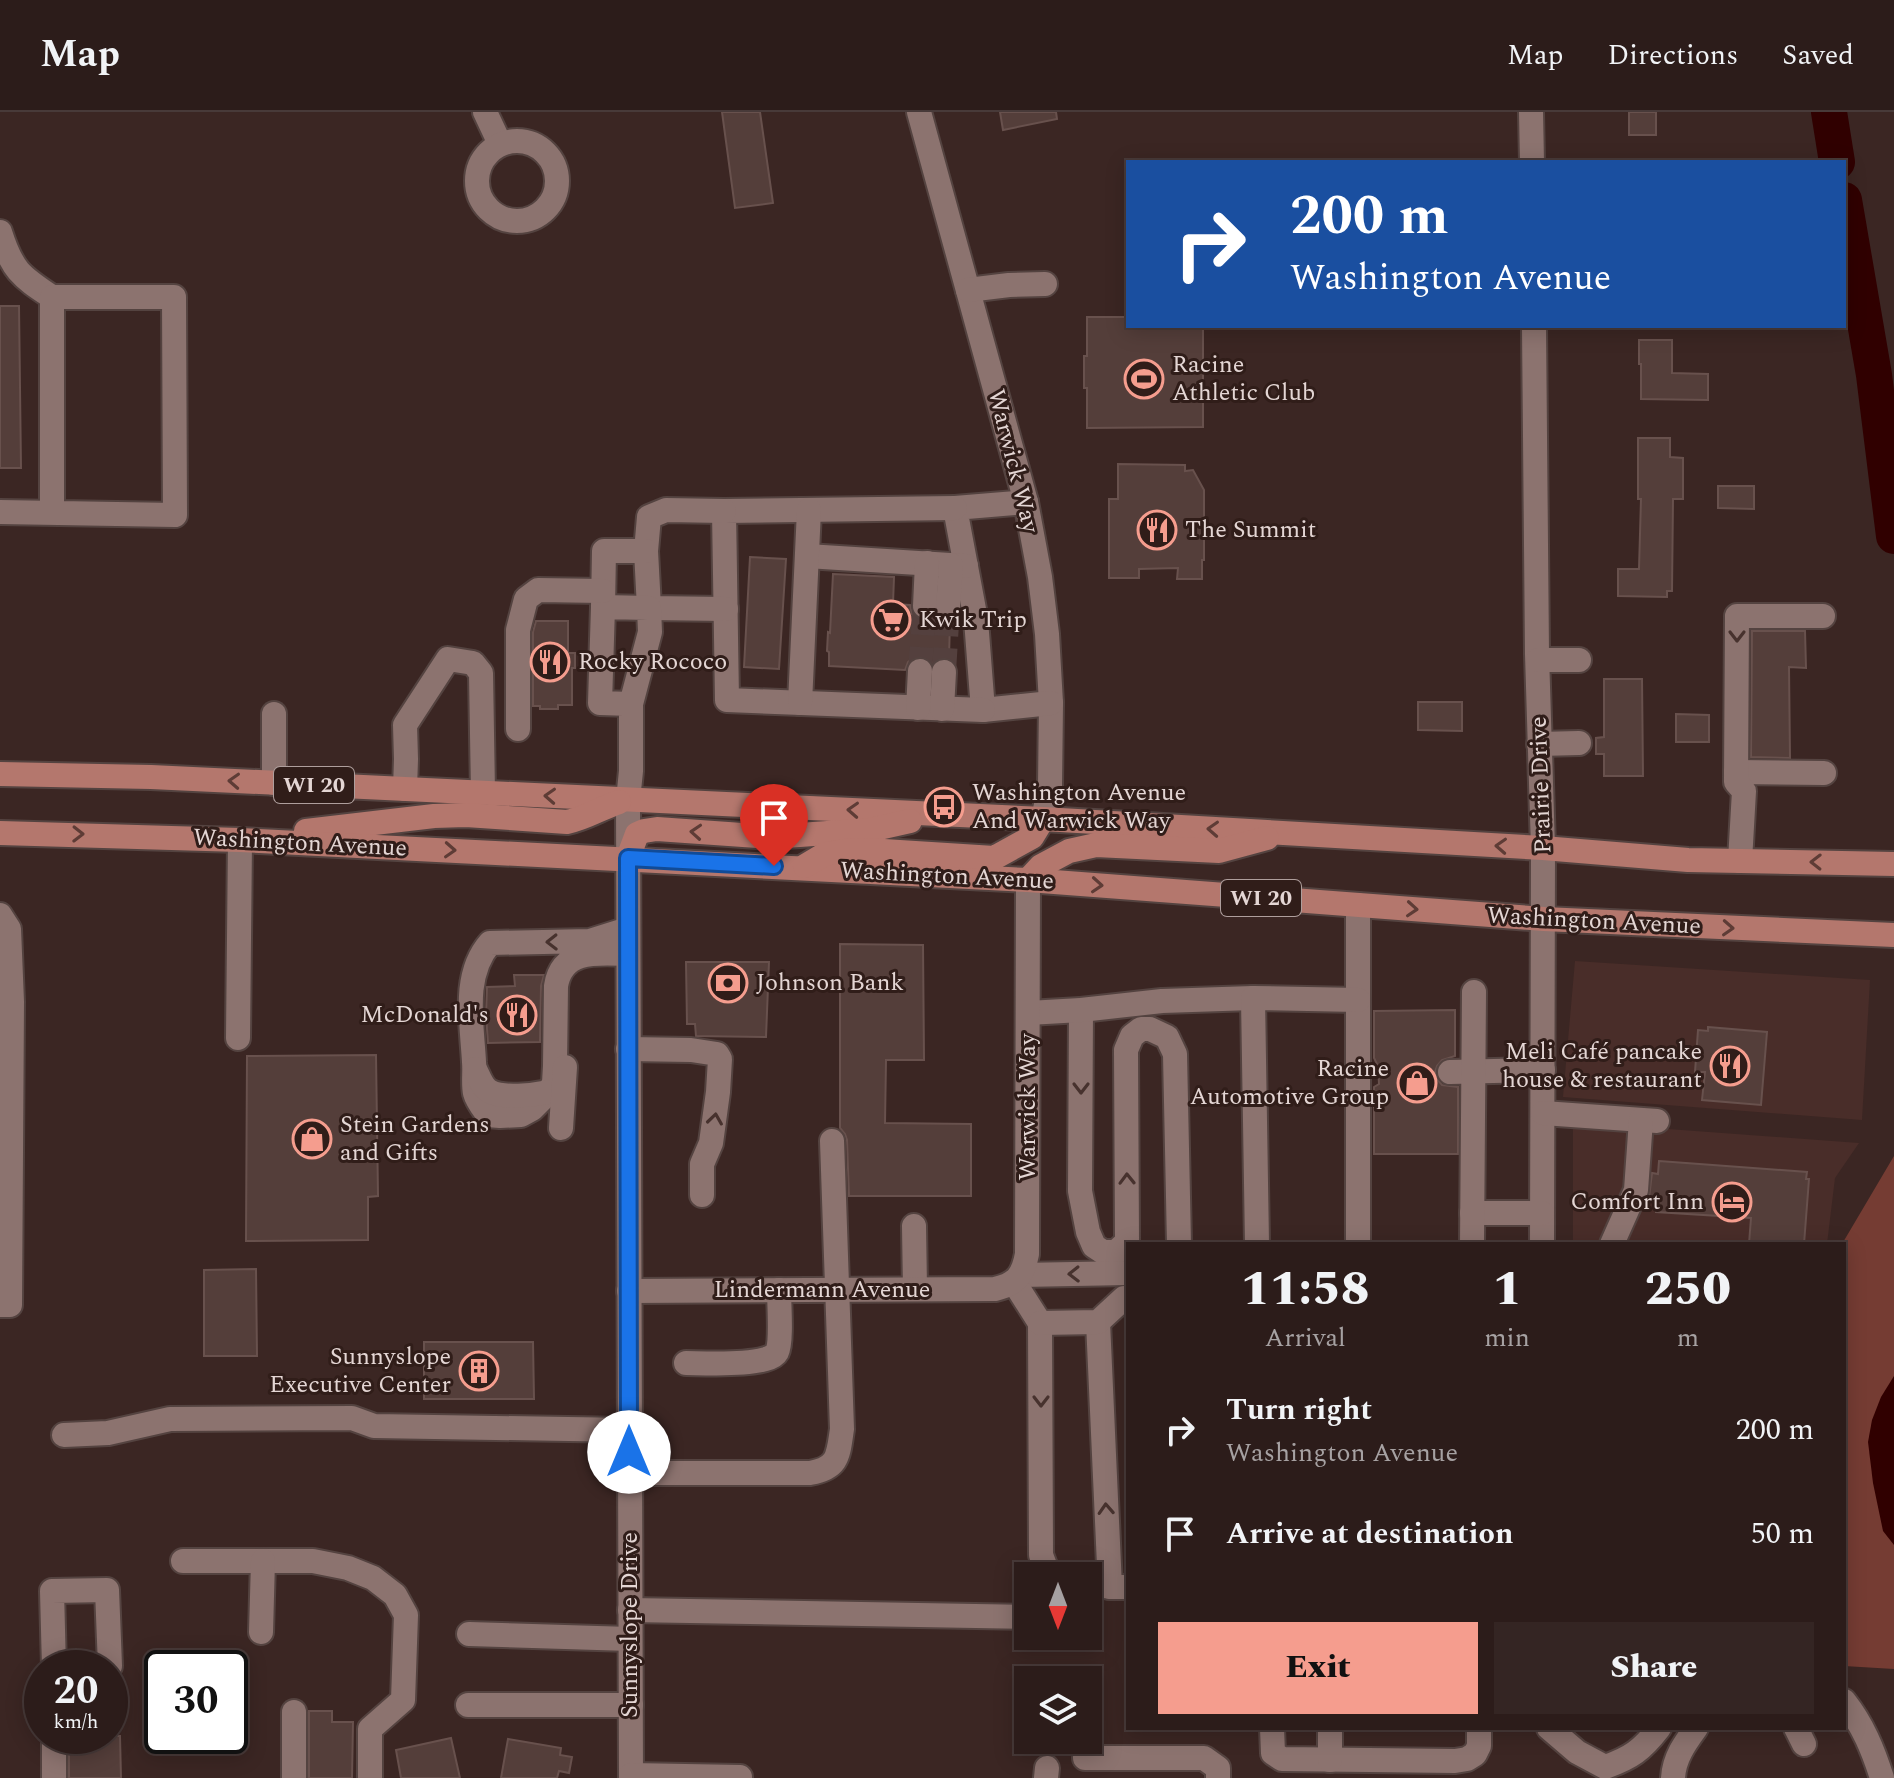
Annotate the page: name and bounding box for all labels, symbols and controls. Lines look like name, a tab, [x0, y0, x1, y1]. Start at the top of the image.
text: Map	[40, 26, 120, 84]
text: Map	[1507, 34, 1564, 77]
text: Directions	[1608, 34, 1738, 77]
text: Saved	[1782, 34, 1854, 77]
text: 200 m	[1290, 174, 1449, 259]
icon: right	[1158, 192, 1262, 296]
text: Washington Avenue	[1290, 251, 1611, 306]
place label: Racine Athletic Club	[1172, 347, 1315, 411]
sports icon: Racine Athletic Club	[1123, 358, 1165, 400]
street label: Warwick Way	[978, 385, 1049, 538]
restaurant icon: The Summit	[1136, 509, 1178, 551]
place label: The Summit	[1185, 512, 1316, 548]
supermarket icon: Kwik Trip	[870, 599, 912, 641]
place label: Kwik Trip	[919, 602, 1027, 638]
one-way arrow	[1728, 630, 1746, 643]
restaurant icon: Rocky Rococo	[529, 641, 571, 683]
place label: Rocky Rococo	[578, 644, 727, 680]
street label: Prairie Drive	[1521, 716, 1561, 854]
road number: WI 20	[274, 767, 354, 803]
one-way arrow	[227, 772, 240, 789]
place label: Washington Avenue And Warwick Way	[972, 775, 1186, 839]
pin	[740, 784, 808, 866]
bus stop icon: Washington Avenue And Warwick Way	[923, 786, 965, 828]
one-way arrow	[543, 788, 556, 805]
icon: arrive	[752, 796, 796, 840]
one-way arrow	[846, 802, 859, 819]
street label: Washington Avenue	[192, 819, 408, 867]
one-way arrow	[1206, 820, 1219, 837]
one-way arrow	[689, 824, 702, 841]
one-way arrow	[72, 826, 85, 843]
one-way arrow	[1494, 837, 1507, 854]
one-way arrow	[444, 841, 457, 858]
street label: Washington Avenue	[839, 852, 1055, 900]
one-way arrow	[1809, 854, 1822, 871]
one-way arrow	[1091, 876, 1104, 893]
road number: WI 20	[1221, 880, 1301, 916]
street label: Washington Avenue	[1486, 897, 1702, 945]
one-way arrow	[1406, 900, 1419, 917]
one-way arrow	[1722, 919, 1735, 936]
one-way arrow	[545, 933, 558, 950]
bank icon: Johnson Bank	[707, 962, 749, 1004]
place label: Johnson Bank	[756, 965, 904, 1001]
restaurant icon: McDonald's	[496, 994, 538, 1036]
place label: McDonald's	[361, 997, 489, 1033]
street label: Warwick Way	[1010, 1032, 1046, 1181]
place label: Meli Café pancake house & restaurant	[1502, 1034, 1702, 1098]
restaurant icon: Meli Café pancake house & restaurant	[1709, 1045, 1751, 1087]
place label: Racine Automotive Group	[1190, 1051, 1389, 1115]
shop icon: Racine Automotive Group	[1396, 1062, 1438, 1104]
one-way arrow	[1072, 1082, 1090, 1095]
place label: Stein Gardens and Gifts	[340, 1107, 490, 1171]
one-way arrow	[706, 1112, 723, 1126]
shop icon: Stein Gardens and Gifts	[291, 1118, 333, 1160]
one-way arrow	[1118, 1172, 1135, 1185]
hotel icon: Comfort Inn	[1711, 1181, 1753, 1223]
place label: Comfort Inn	[1571, 1184, 1704, 1220]
text: 11:58	[1241, 1253, 1370, 1326]
text: 1	[1493, 1253, 1522, 1326]
text: 250	[1645, 1253, 1731, 1326]
one-way arrow	[1067, 1265, 1080, 1283]
street label: Lindermann Avenue	[714, 1272, 930, 1308]
text: Arrival	[1265, 1318, 1346, 1358]
text: min	[1484, 1318, 1530, 1358]
text: m	[1677, 1318, 1699, 1358]
place label: Sunnyslope Executive Center	[269, 1339, 451, 1403]
building icon: Sunnyslope Executive Center	[458, 1350, 500, 1392]
text: Turn right	[1226, 1387, 1372, 1433]
one-way arrow	[1032, 1395, 1050, 1408]
text: 200 m	[1736, 1407, 1814, 1453]
icon: right	[1158, 1408, 1202, 1452]
position arrow	[587, 1410, 671, 1494]
text: Washington Avenue	[1226, 1433, 1458, 1473]
one-way arrow	[1098, 1502, 1115, 1515]
text: Arrive at destination	[1226, 1511, 1513, 1557]
text: 50 m	[1751, 1511, 1814, 1557]
icon: arrive	[1158, 1512, 1202, 1556]
street label: Sunnyslope Drive	[612, 1532, 648, 1718]
north arrow	[1014, 1562, 1102, 1650]
map controls	[1014, 1562, 1102, 1754]
button: Exit	[1158, 1622, 1478, 1714]
button: Share	[1494, 1622, 1814, 1714]
speed limit sign: 30	[144, 1650, 248, 1754]
text: 20	[54, 1661, 98, 1722]
button: layers	[1014, 1666, 1102, 1754]
text: km/h	[54, 1707, 99, 1737]

